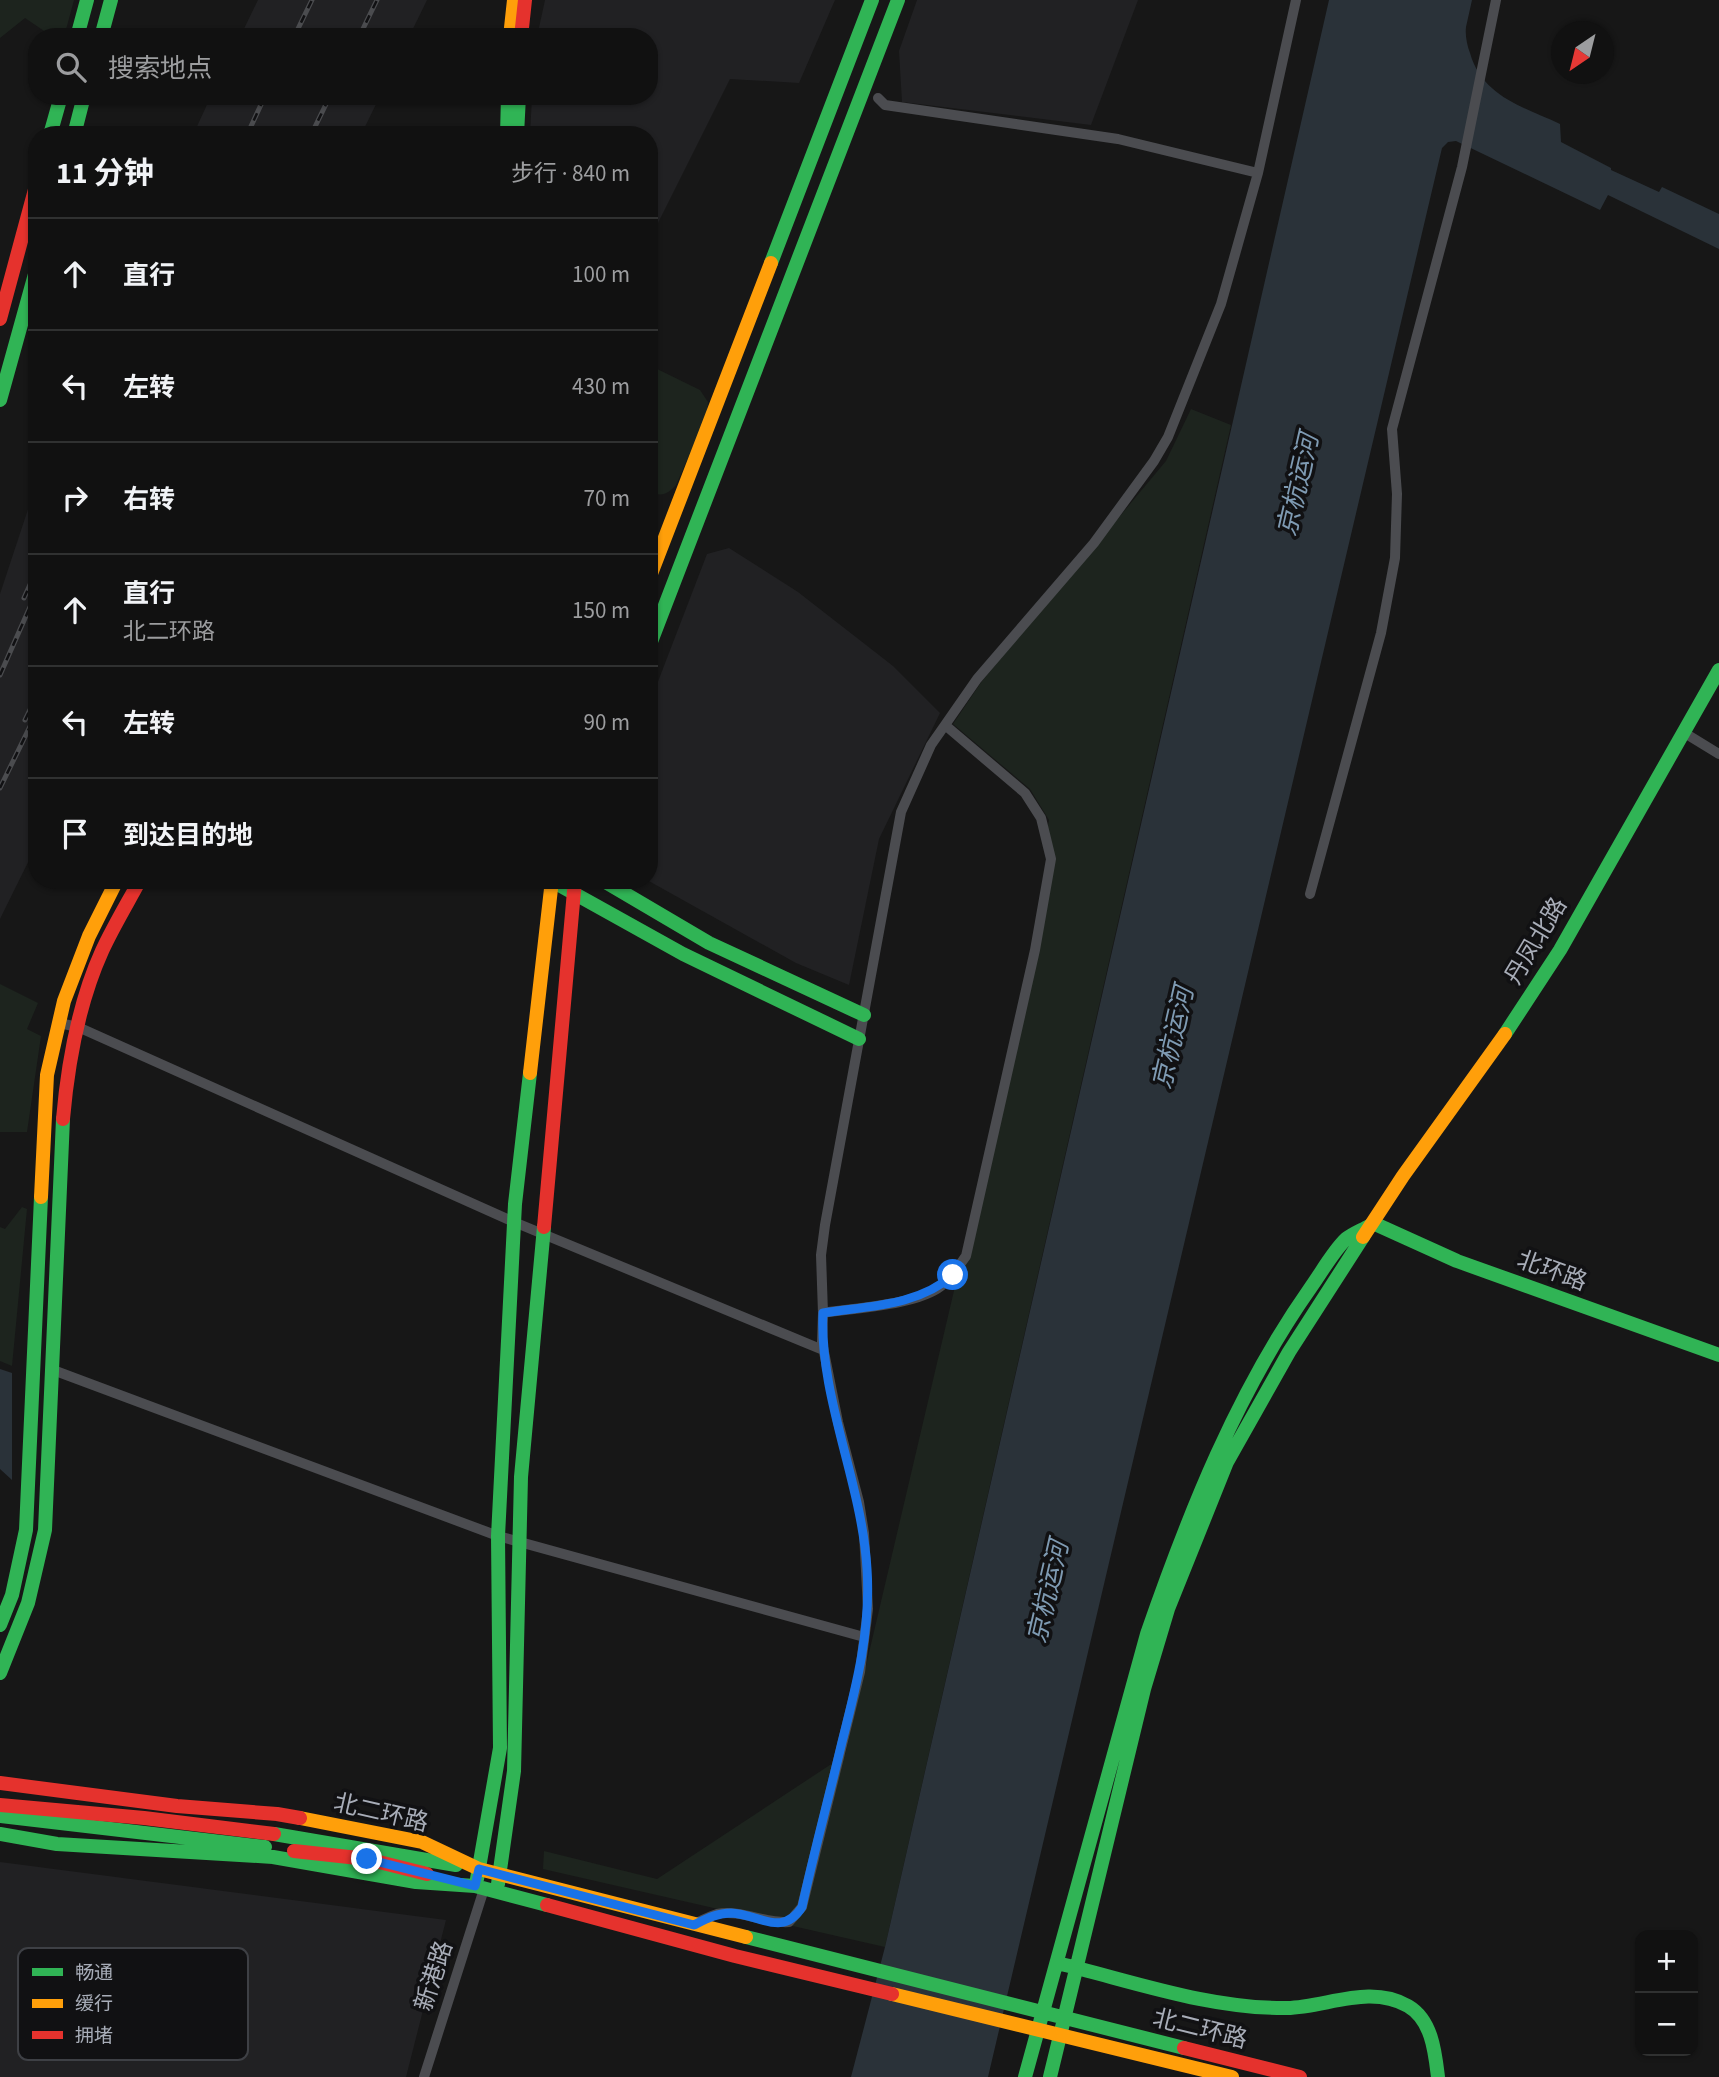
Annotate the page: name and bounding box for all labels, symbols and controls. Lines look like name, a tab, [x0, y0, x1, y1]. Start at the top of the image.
north arrow	[1551, 21, 1614, 84]
search box	[28, 28, 658, 105]
icon: search	[52, 48, 90, 86]
text: 搜索地点	[108, 50, 212, 87]
text: 11 分钟	[56, 152, 154, 195]
text: 步行 · 840 m	[511, 157, 630, 190]
icon: ahead	[56, 255, 94, 293]
text: 直行	[123, 257, 175, 294]
text: 100 m	[572, 258, 630, 291]
icon: left	[56, 367, 94, 405]
text: 左转	[123, 369, 175, 406]
text: 430 m	[572, 370, 630, 403]
water label: 京杭运河	[1268, 425, 1329, 540]
icon: right	[56, 479, 94, 517]
text: 右转	[123, 481, 175, 518]
text: 70 m	[583, 482, 630, 515]
text: 直行	[123, 575, 175, 612]
icon: ahead	[56, 591, 94, 629]
text: 150 m	[572, 594, 630, 627]
text: 北二环路	[123, 615, 215, 648]
icon: left	[56, 703, 94, 741]
text: 左转	[123, 705, 175, 742]
text: 90 m	[583, 706, 630, 739]
icon: arrive	[56, 815, 94, 853]
text: 到达目的地	[123, 817, 253, 854]
street label: 丹凤北路	[1496, 891, 1576, 991]
water label: 京杭运河	[1143, 978, 1204, 1093]
street label: 北环路	[1512, 1242, 1592, 1300]
route start	[937, 1259, 968, 1290]
water label: 京杭运河	[1018, 1532, 1079, 1647]
street label: 北二环路	[330, 1785, 432, 1841]
route end	[351, 1843, 382, 1874]
map controls	[1635, 1930, 1698, 2056]
button: +	[1635, 1930, 1698, 1993]
street label: 新港路	[406, 1936, 462, 2016]
legend	[18, 1948, 248, 2060]
text: 畅通	[75, 1960, 113, 1987]
text: 缓行	[75, 1991, 113, 2018]
button: −	[1635, 1993, 1698, 2056]
street label: 北二环路	[1149, 2000, 1251, 2058]
text: 拥堵	[75, 2023, 113, 2050]

